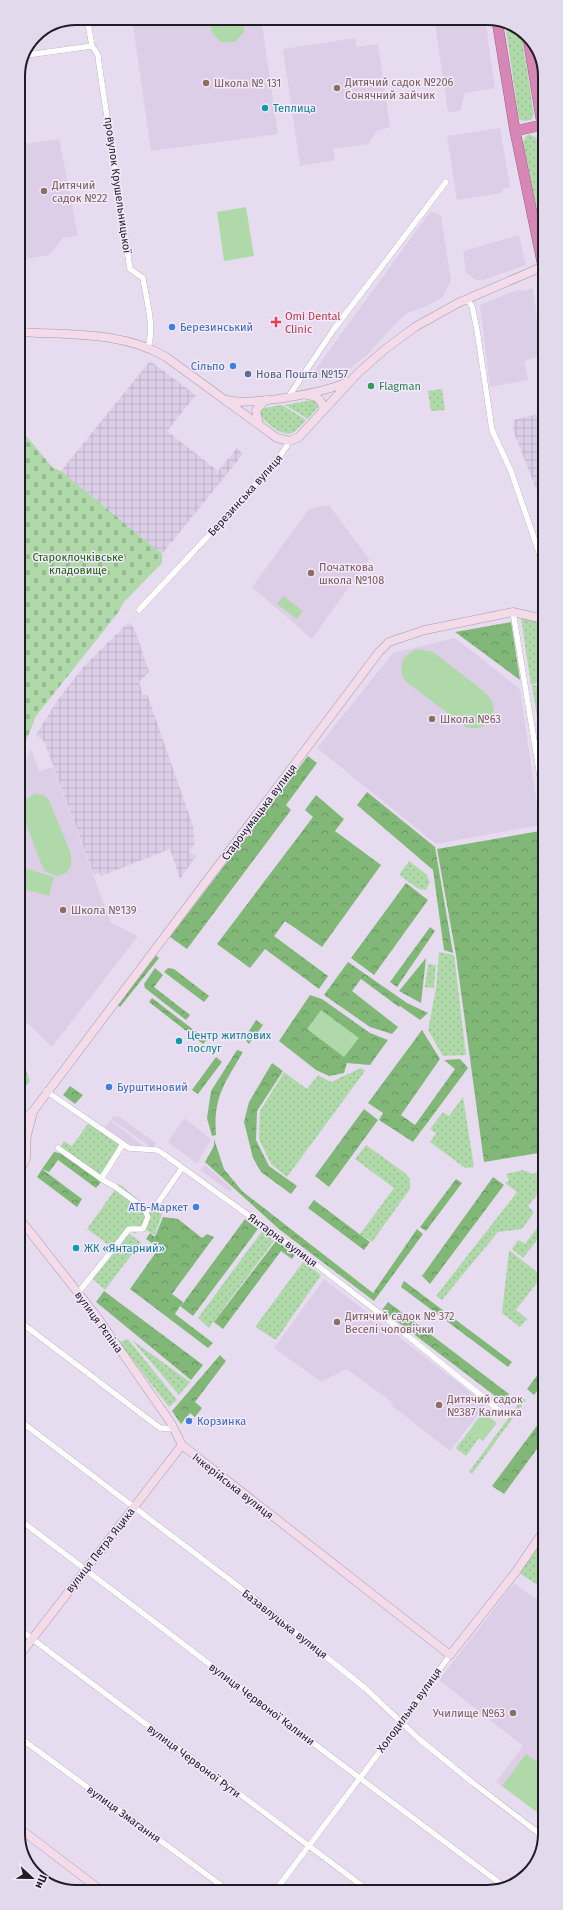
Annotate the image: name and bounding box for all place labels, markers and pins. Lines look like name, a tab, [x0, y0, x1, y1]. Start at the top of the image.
place label: Дитячий садок №206 Сонячний зайчик	[344, 76, 454, 102]
place label: Школа № 131	[214, 77, 281, 90]
marker: Школа № 131	[201, 78, 211, 88]
marker: Дитячий садок №206 Сонячний зайчик	[332, 83, 342, 93]
place label: Теплица	[273, 102, 316, 115]
marker: Теплица	[260, 103, 270, 113]
place label: Дитячий садок №22	[51, 179, 108, 205]
marker: Дитячий садок №22	[39, 186, 49, 196]
place label: Omi Dental Clinic	[285, 310, 341, 336]
marker: Omi Dental Clinic	[270, 316, 282, 328]
place label: Березинський	[180, 321, 253, 334]
marker: Березинський	[167, 322, 177, 332]
place label: Сільпо	[191, 360, 225, 373]
marker: Сільпо	[228, 361, 238, 371]
place label: Нова Пошта №157	[256, 368, 348, 381]
marker: Нова Пошта №157	[243, 369, 253, 379]
place label: Flagman	[379, 380, 421, 393]
marker: Flagman	[366, 381, 376, 391]
place label: Початкова школа №108	[319, 561, 384, 587]
marker: Початкова школа №108	[306, 568, 316, 578]
place label: Школа №63	[440, 713, 501, 726]
marker: Школа №63	[427, 714, 437, 724]
place label: Школа №139	[71, 904, 137, 917]
marker: Школа №139	[58, 905, 68, 915]
place label: Центр житлових послуг	[187, 1029, 272, 1055]
marker: Центр житлових послуг	[174, 1036, 184, 1046]
place label: Бурштиновий	[117, 1081, 188, 1094]
marker: Бурштиновий	[104, 1082, 114, 1092]
place label: АТБ-Маркет	[128, 1201, 188, 1214]
marker: АТБ-Маркет	[191, 1202, 201, 1212]
place label: ЖК «Янтарний»	[84, 1242, 165, 1255]
marker: ЖК «Янтарний»	[71, 1243, 81, 1253]
place label: Дитячий садок № 372 Веселі чоловічки	[344, 1310, 454, 1336]
marker: Дитячий садок № 372 Веселі чоловічки	[332, 1317, 342, 1327]
place label: Дитячий садок №387 Калинка	[446, 1393, 523, 1419]
marker: Дитячий садок №387 Калинка	[434, 1400, 444, 1410]
place label: Корзинка	[197, 1415, 246, 1428]
marker: Корзинка	[184, 1416, 194, 1426]
place label: Училище №63	[433, 1707, 505, 1720]
marker: Училище №63	[508, 1708, 518, 1718]

